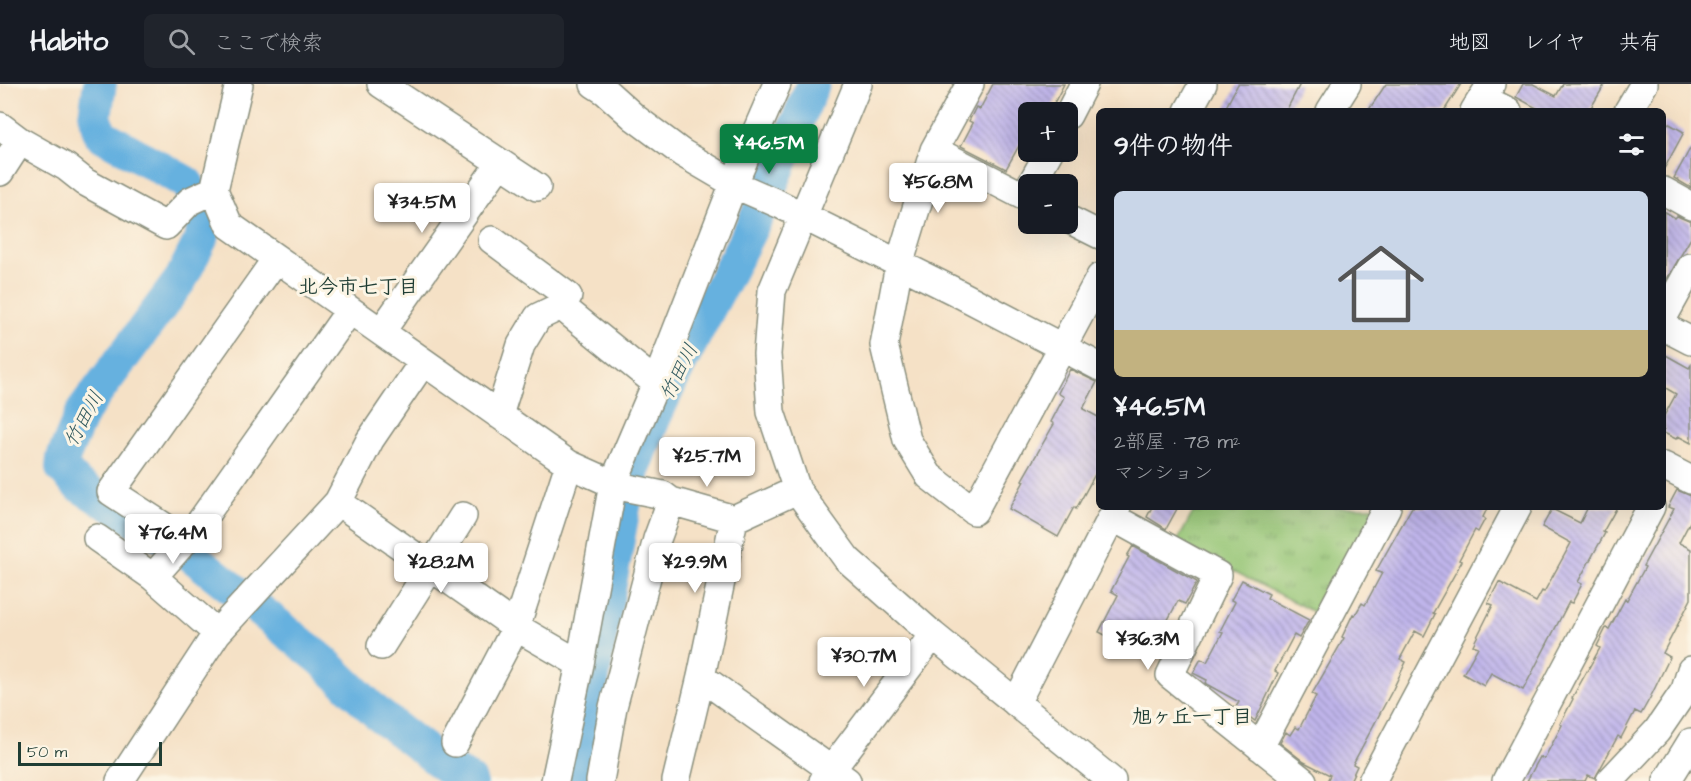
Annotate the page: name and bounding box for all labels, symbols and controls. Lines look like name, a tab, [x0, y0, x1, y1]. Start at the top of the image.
search box	[144, 14, 564, 68]
text: Habito	[30, 22, 108, 61]
icon: search	[165, 25, 198, 58]
text: ここで検索	[213, 28, 323, 59]
text: 地図	[1449, 28, 1491, 57]
text: レイヤ	[1524, 28, 1586, 57]
text: 共有	[1619, 28, 1661, 57]
map controls	[1018, 102, 1078, 234]
button: +	[1018, 102, 1078, 162]
pin: ¥46.5M	[720, 124, 818, 175]
text: 9件の物件	[1114, 128, 1233, 164]
icon: filters	[1615, 128, 1648, 161]
text: ¥46.5M	[734, 129, 804, 157]
pin: ¥56.8M	[889, 163, 987, 214]
text: ¥56.8M	[903, 168, 973, 196]
button: −	[1018, 174, 1078, 234]
pin: ¥34.5M	[373, 183, 471, 234]
text: ¥34.5M	[388, 188, 456, 216]
icon: home	[1327, 230, 1435, 338]
district label: 北今市七丁目	[298, 273, 418, 301]
water label: 竹田川	[653, 339, 705, 405]
water label: 竹田川	[57, 386, 111, 452]
text: ¥46.5M	[1114, 389, 1205, 425]
text: 2部屋 · 78 m²	[1114, 428, 1241, 456]
pin: ¥25.7M	[658, 437, 756, 488]
text: ¥25.7M	[673, 442, 741, 470]
text: マンション	[1114, 459, 1213, 487]
pin: ¥76.4M	[124, 514, 222, 565]
text: ¥76.4M	[139, 519, 207, 547]
pin: ¥28.2M	[392, 543, 490, 594]
pin: ¥29.9M	[646, 543, 744, 594]
text: ¥28.2M	[408, 548, 474, 576]
text: ¥29.9M	[663, 548, 727, 576]
pin: ¥36.3M	[1099, 620, 1197, 671]
text: ¥36.3M	[1117, 625, 1179, 653]
pin: ¥30.7M	[815, 637, 913, 688]
text: ¥30.7M	[831, 642, 897, 670]
district label: 旭ヶ丘一丁目	[1132, 703, 1252, 731]
scale bar	[18, 739, 162, 766]
text: 50 m	[27, 741, 67, 763]

